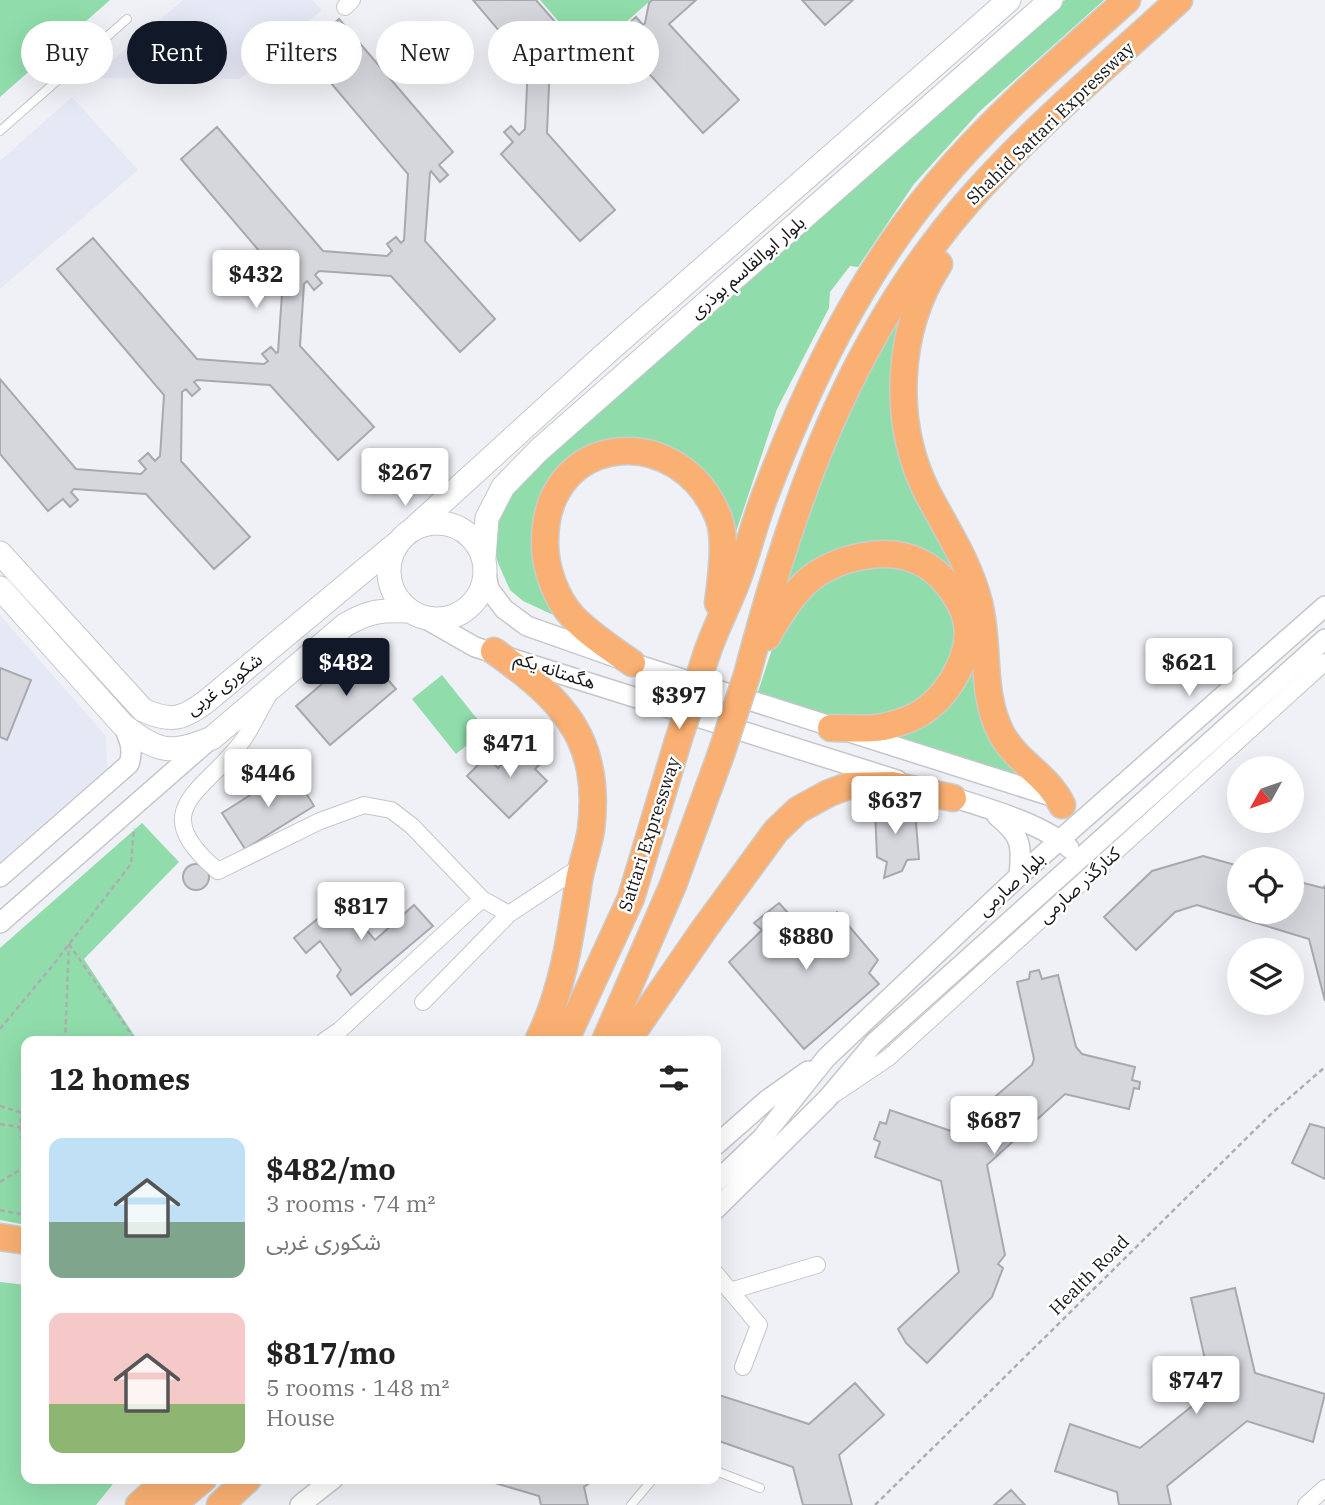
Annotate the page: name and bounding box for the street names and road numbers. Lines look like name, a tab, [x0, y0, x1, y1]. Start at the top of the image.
street label: Shahid Sattari Expressway	[961, 36, 1139, 209]
street label: بلوار ابوالقاسم بوذری	[685, 211, 811, 325]
street label: هگمتانه یکم	[511, 646, 599, 696]
street label: شکوری غربی	[181, 648, 267, 720]
street label: Sattari Expressway	[613, 753, 685, 914]
street label: کنارگذر صارمی	[1033, 842, 1125, 928]
street label: بلوار صارمی	[972, 847, 1050, 921]
street label: Health Road	[1044, 1230, 1134, 1320]

